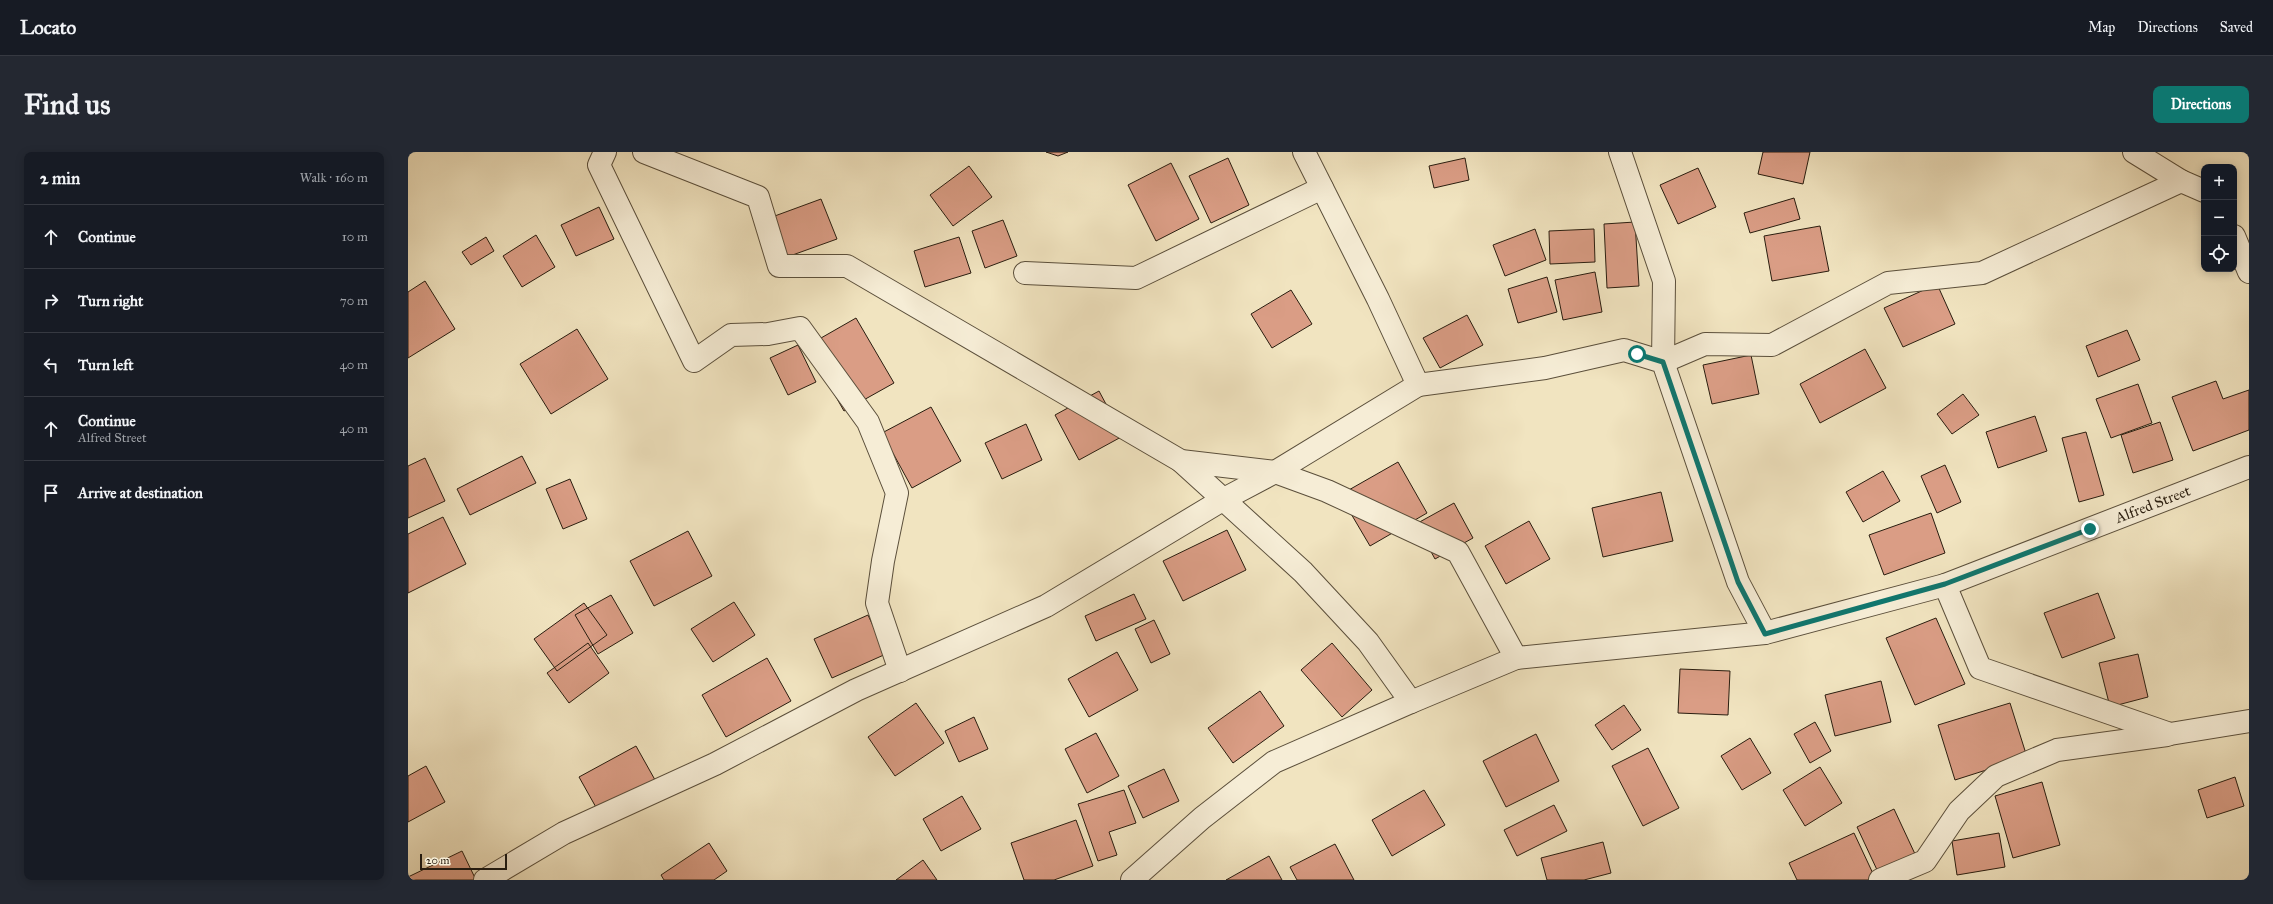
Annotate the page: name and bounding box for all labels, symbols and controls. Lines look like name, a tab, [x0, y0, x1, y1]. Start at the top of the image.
text: Locato	[20, 16, 76, 39]
text: Map	[2088, 19, 2115, 36]
text: Directions	[2137, 19, 2198, 36]
text: Saved	[2220, 19, 2253, 36]
button: Directions	[2153, 86, 2249, 123]
text: Find us	[24, 87, 110, 122]
map controls	[2201, 164, 2237, 272]
button: +	[2201, 164, 2237, 200]
text: 2 min	[40, 168, 80, 189]
text: Walk · 160 m	[300, 170, 368, 186]
button: −	[2201, 200, 2237, 236]
icon: ahead	[40, 226, 62, 248]
text: Continue	[78, 228, 136, 246]
text: 10 m	[342, 229, 368, 245]
button: locate	[2201, 236, 2237, 272]
icon: right	[40, 290, 62, 312]
text: Turn right	[78, 292, 143, 310]
text: 70 m	[340, 293, 368, 309]
route start	[1628, 345, 1646, 363]
icon: left	[40, 354, 62, 376]
text: Turn left	[78, 356, 134, 374]
text: 40 m	[339, 357, 368, 373]
text: Continue	[78, 412, 136, 430]
icon: ahead	[40, 418, 62, 440]
text: 40 m	[339, 421, 368, 437]
text: Alfred Street	[78, 430, 146, 446]
street label: Alfred Street	[2112, 481, 2194, 527]
icon: arrive	[40, 482, 62, 504]
text: Arrive at destination	[78, 484, 203, 502]
route end	[2081, 520, 2099, 538]
scale bar	[420, 852, 507, 871]
text: 20 m	[426, 854, 449, 867]

